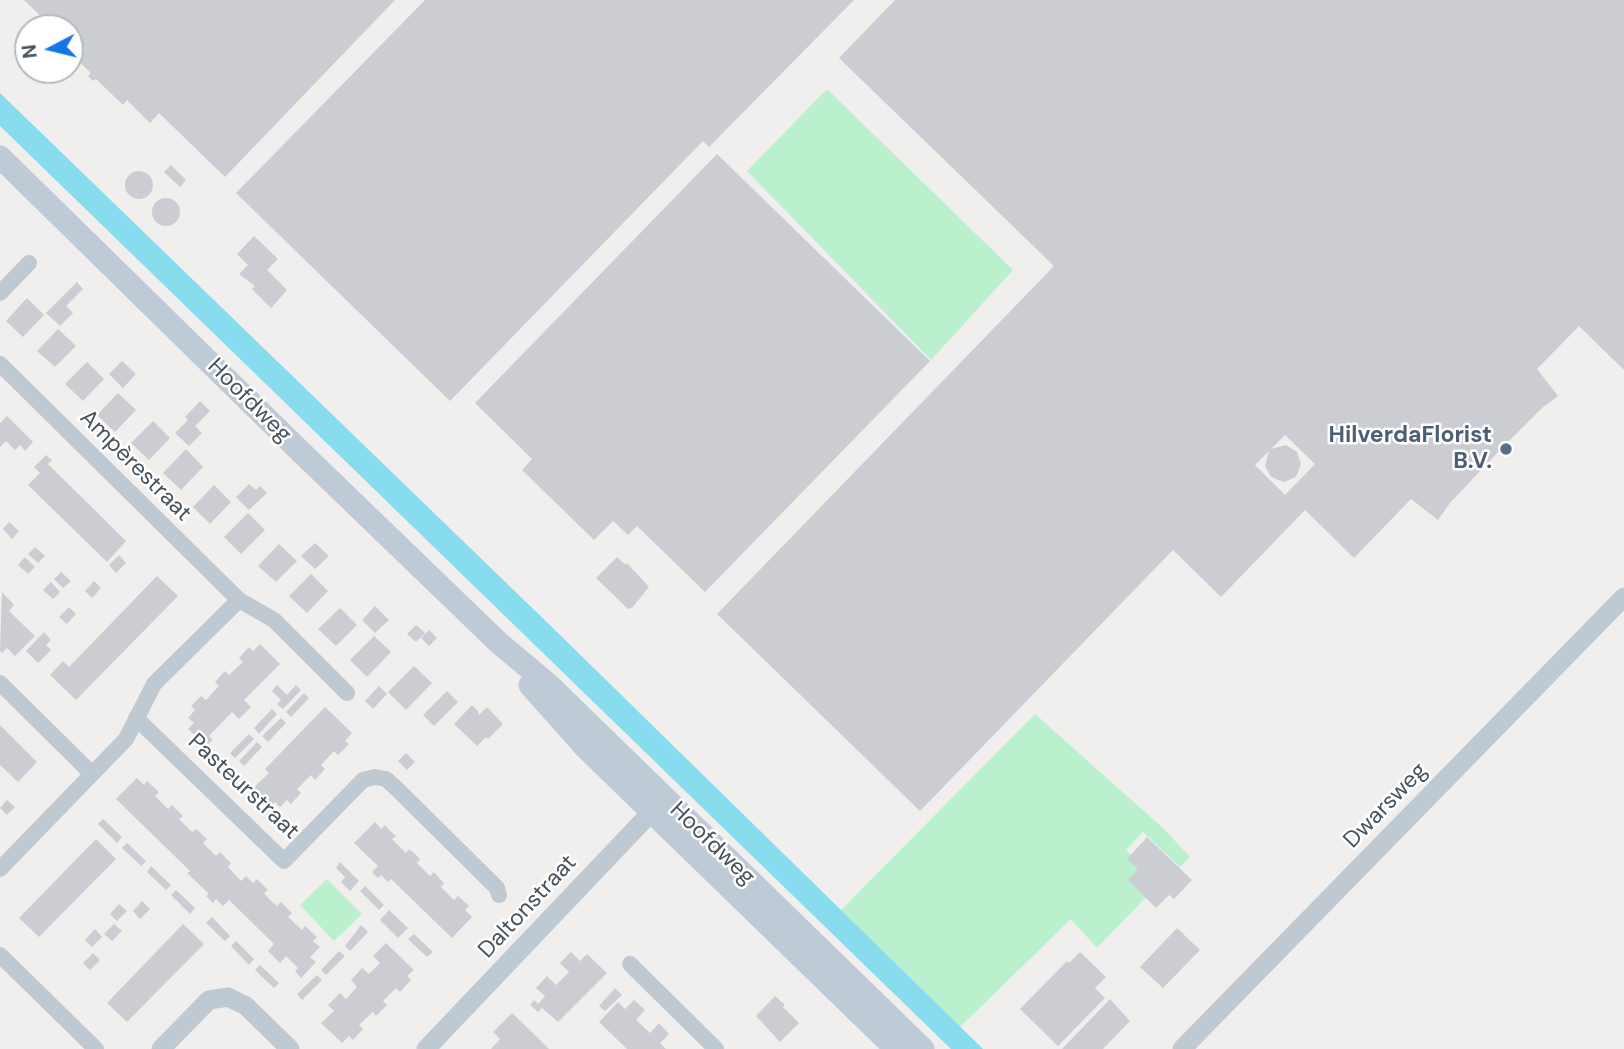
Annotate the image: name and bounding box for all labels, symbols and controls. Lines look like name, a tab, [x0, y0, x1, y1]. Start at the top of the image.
north arrow	[14, 14, 84, 84]
text: N	[16, 43, 43, 60]
street label: Hoofdweg	[201, 353, 297, 449]
street label: Ampèrestraat	[73, 404, 197, 528]
place label: HilverdaFlorist B.V.	[1329, 422, 1492, 476]
marker: HilverdaFlorist B.V.	[1498, 441, 1514, 457]
street label: Pasteurstraat	[182, 728, 304, 846]
street label: Dwarsweg	[1339, 758, 1433, 854]
street label: Hoofdweg	[664, 797, 760, 891]
street label: Daltonstraat	[473, 850, 583, 964]

